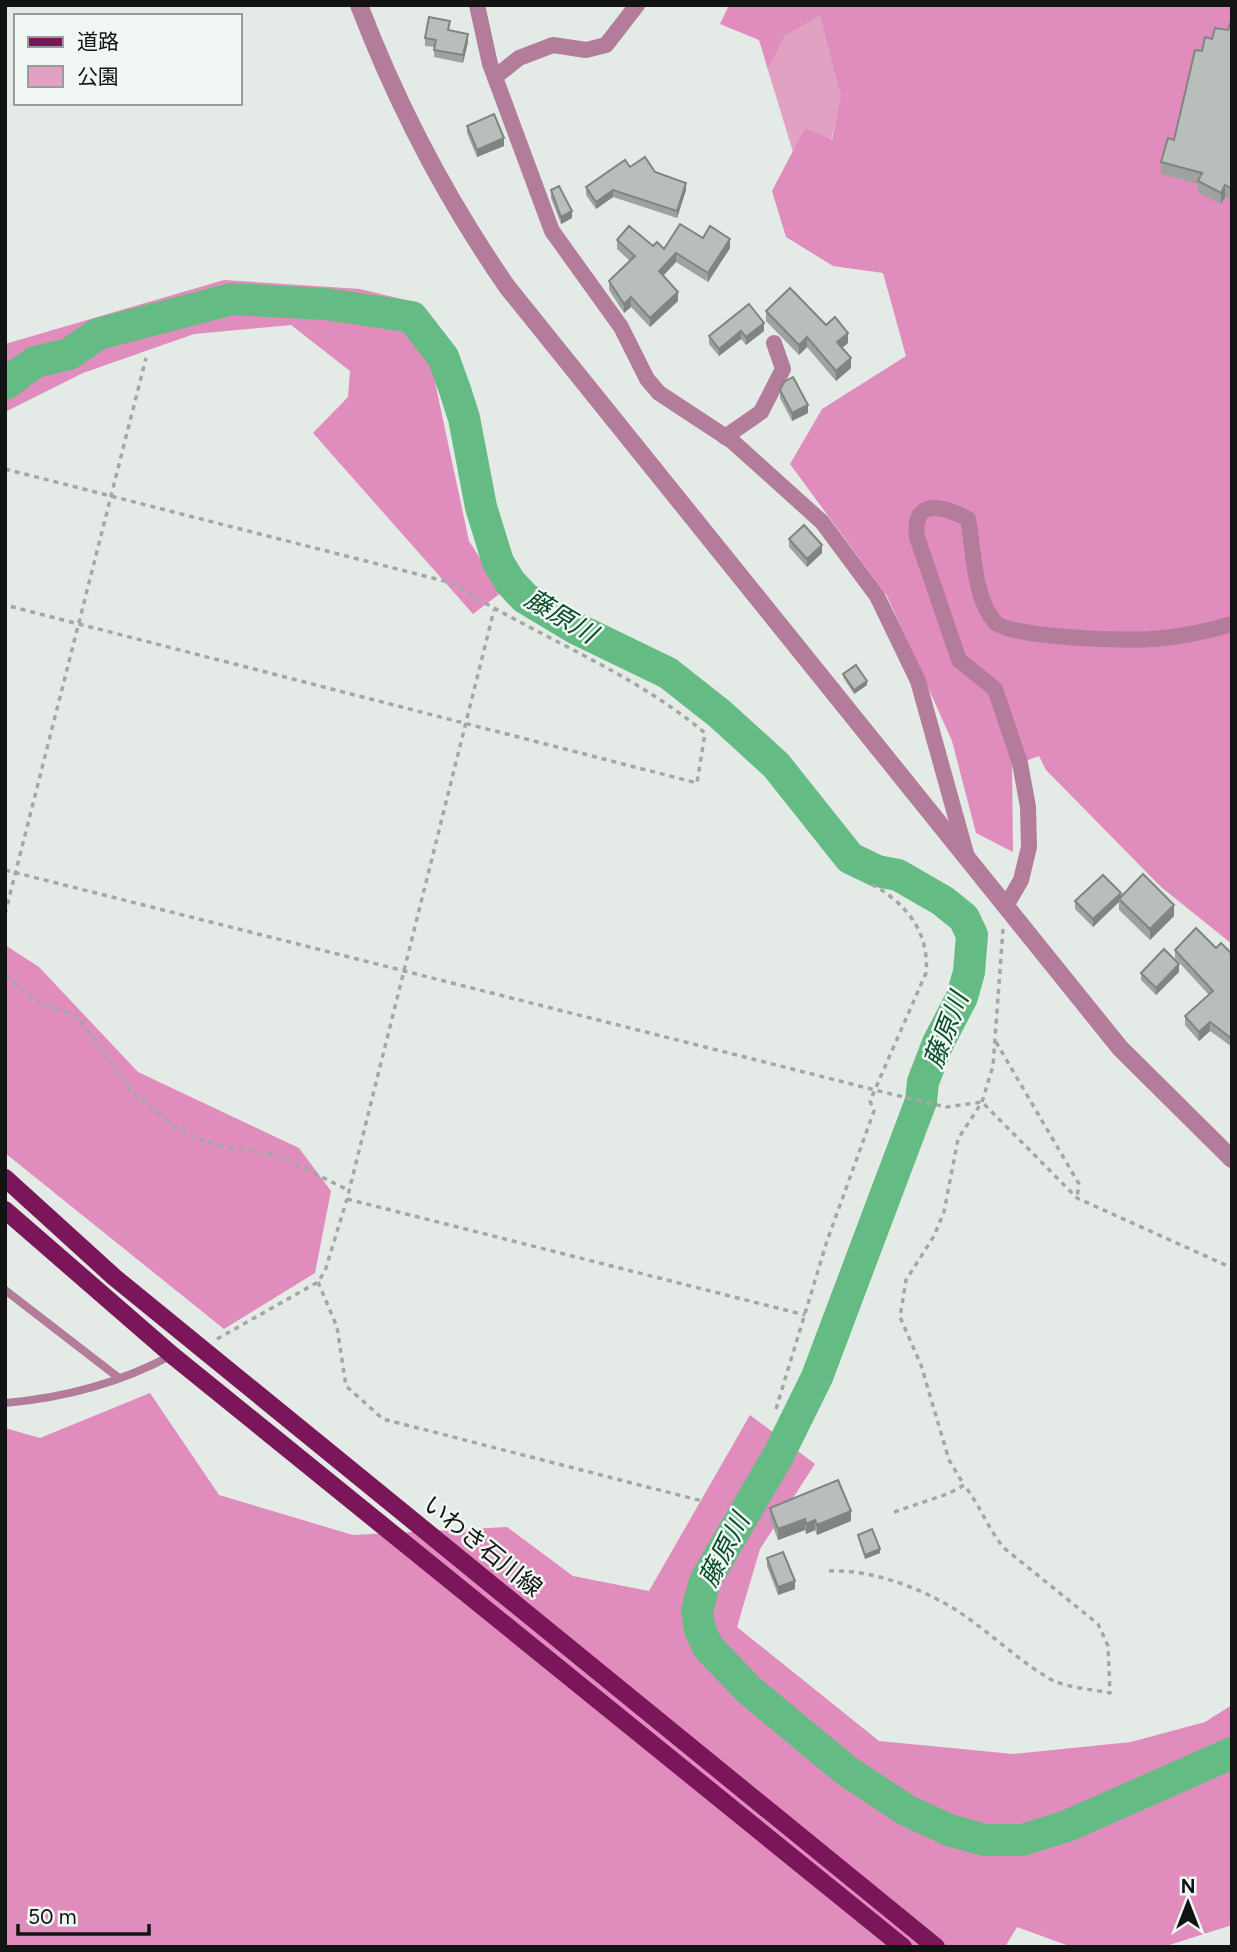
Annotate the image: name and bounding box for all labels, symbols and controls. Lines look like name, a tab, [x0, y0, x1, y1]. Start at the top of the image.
legend	[14, 14, 242, 105]
text: 道路	[77, 29, 119, 54]
text: 公園	[77, 64, 119, 89]
water label: 藤原川	[519, 582, 605, 651]
water label: 藤原川	[917, 985, 976, 1072]
street label: いわき石川線	[418, 1489, 548, 1603]
water label: 藤原川	[692, 1505, 757, 1592]
north arrow	[1153, 1868, 1223, 1938]
text: N	[1181, 1875, 1195, 1898]
scale bar	[18, 1892, 149, 1936]
text: 50 m	[28, 1904, 77, 1929]

